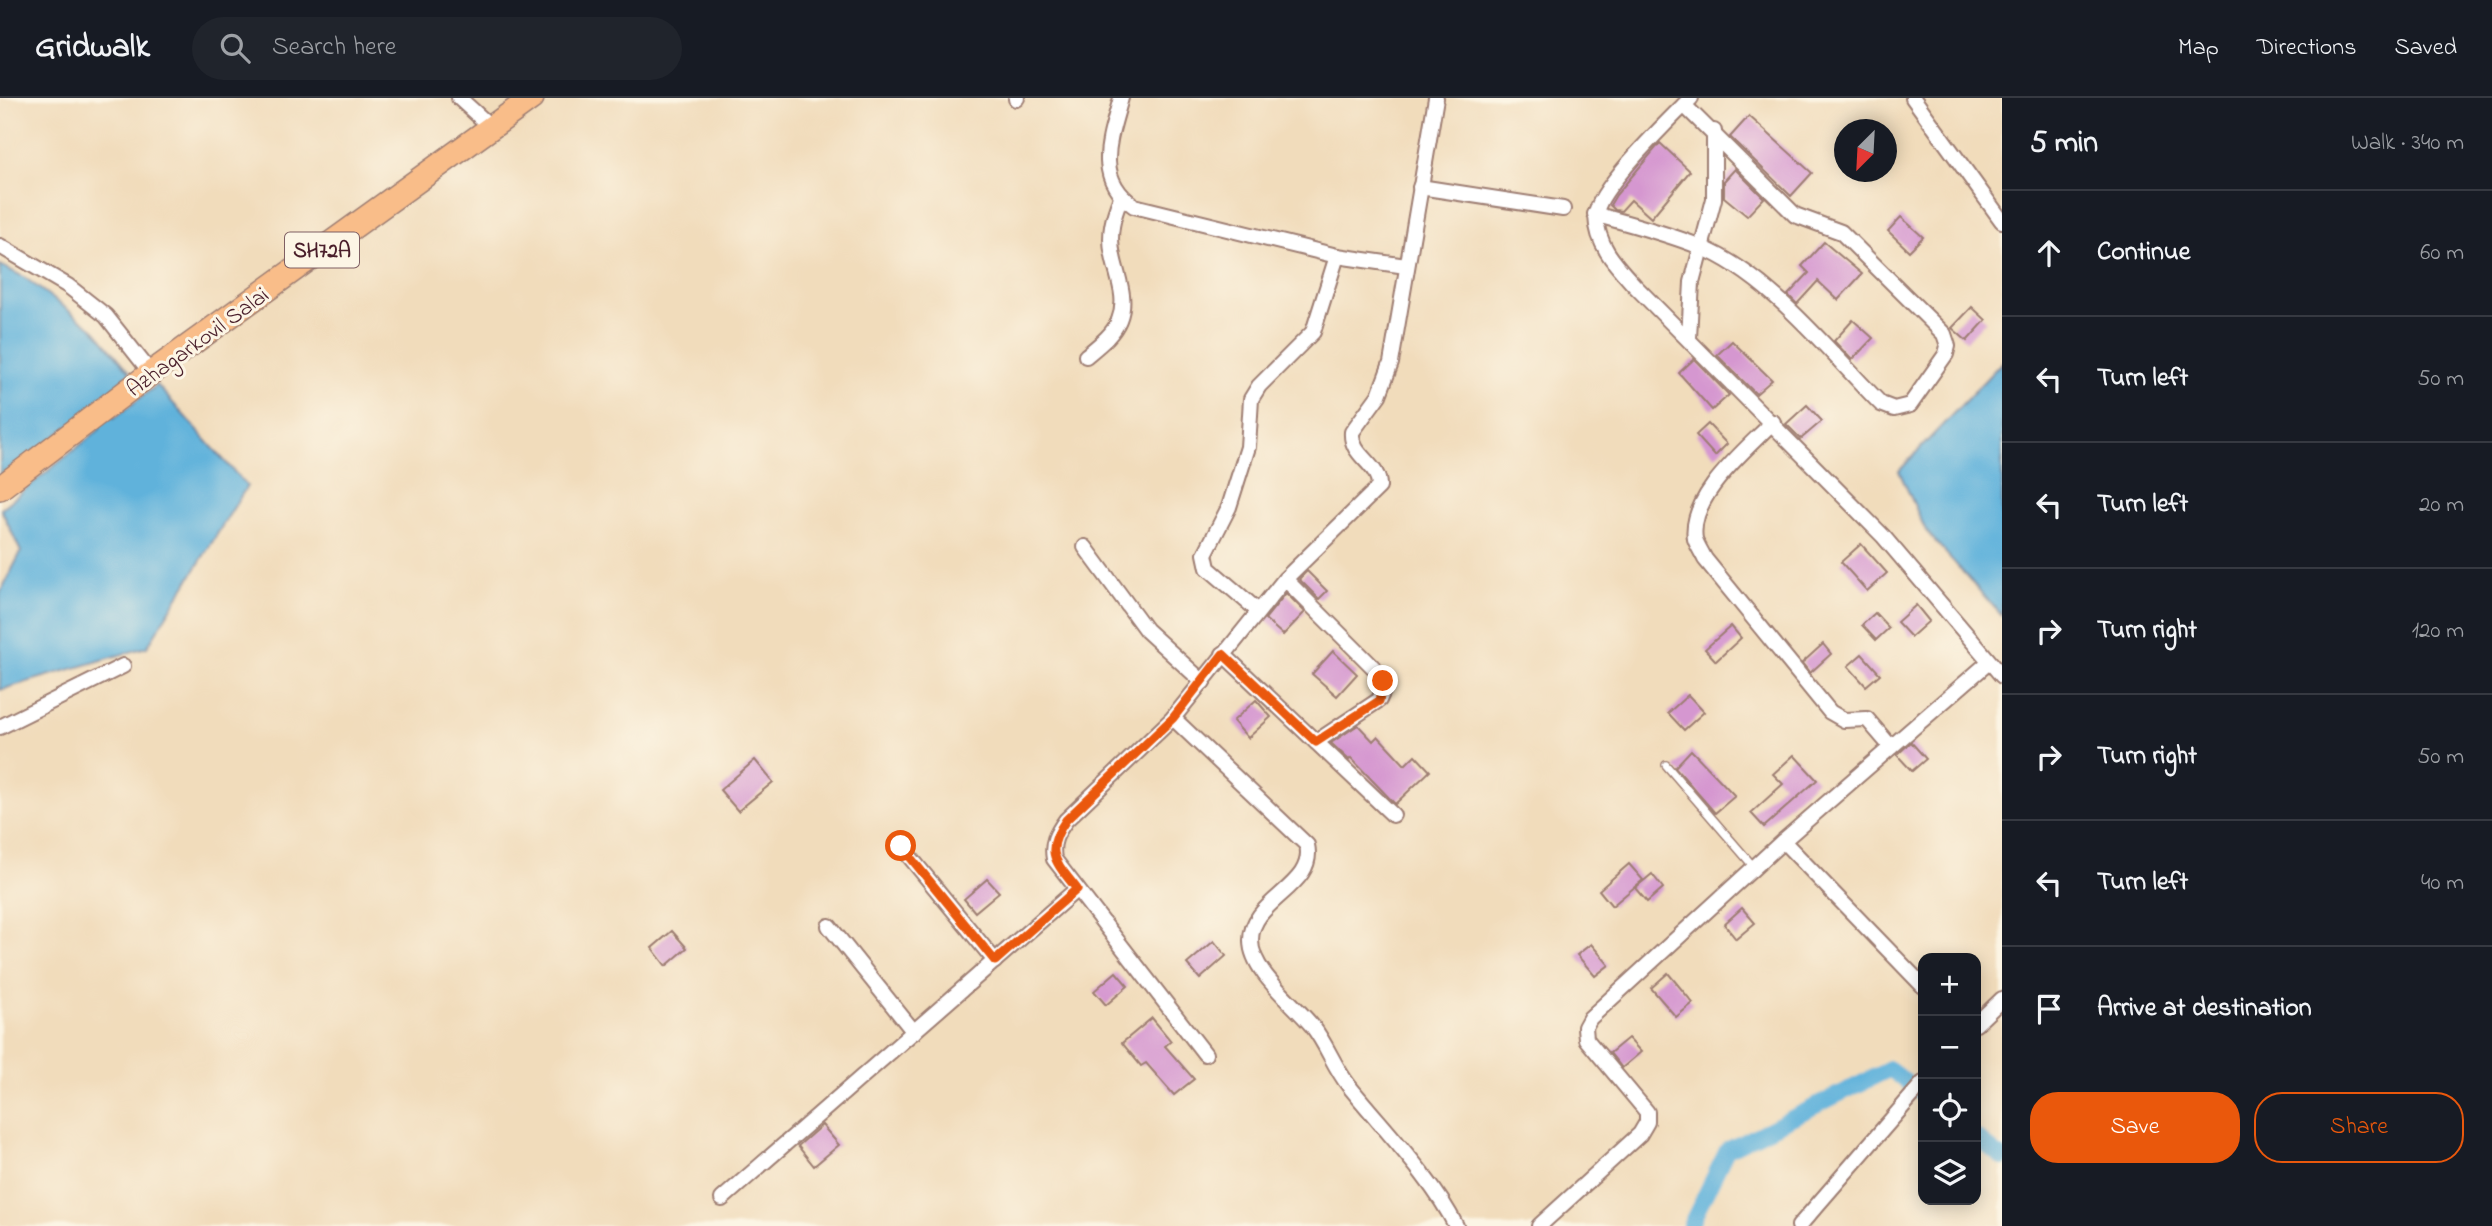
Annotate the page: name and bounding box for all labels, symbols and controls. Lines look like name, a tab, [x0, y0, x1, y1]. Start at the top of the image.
search box	[192, 17, 682, 80]
text: Gridwalk	[35, 24, 150, 72]
icon: search	[216, 29, 254, 67]
text: Search here	[272, 29, 396, 67]
text: Map	[2178, 31, 2219, 66]
text: Directions	[2257, 31, 2356, 66]
text: Saved	[2394, 31, 2457, 66]
north arrow	[1834, 119, 1897, 182]
text: 5 min	[2030, 122, 2098, 166]
text: Walk · 340 m	[2351, 127, 2464, 160]
road number: SH72A	[285, 232, 359, 268]
icon: ahead	[2030, 234, 2068, 272]
text: Continue	[2097, 234, 2190, 272]
text: 60 m	[2420, 237, 2464, 270]
street label: Azhagarkovil Salai	[120, 280, 277, 407]
icon: left	[2030, 360, 2068, 398]
text: Turn left	[2097, 360, 2188, 398]
text: 50 m	[2417, 363, 2464, 396]
icon: left	[2030, 486, 2068, 524]
text: Turn left	[2097, 486, 2188, 524]
text: 20 m	[2419, 489, 2464, 522]
icon: right	[2030, 612, 2068, 650]
text: Turn right	[2097, 612, 2197, 650]
text: 120 m	[2412, 615, 2464, 648]
route end	[1367, 665, 1398, 696]
icon: right	[2030, 738, 2068, 776]
text: Turn right	[2097, 738, 2197, 776]
text: 50 m	[2417, 741, 2464, 774]
route start	[885, 830, 916, 861]
icon: left	[2030, 864, 2068, 902]
text: Turn left	[2097, 864, 2188, 902]
text: 40 m	[2421, 867, 2464, 900]
map controls	[1918, 953, 1981, 1205]
button: +	[1918, 953, 1981, 1016]
icon: arrive	[2030, 990, 2068, 1028]
text: Arrive at destination	[2097, 990, 2312, 1028]
button: −	[1918, 1016, 1981, 1079]
button: locate	[1918, 1079, 1981, 1142]
button: Save	[2030, 1092, 2240, 1163]
button: Share	[2254, 1092, 2464, 1163]
button: layers	[1918, 1142, 1981, 1205]

